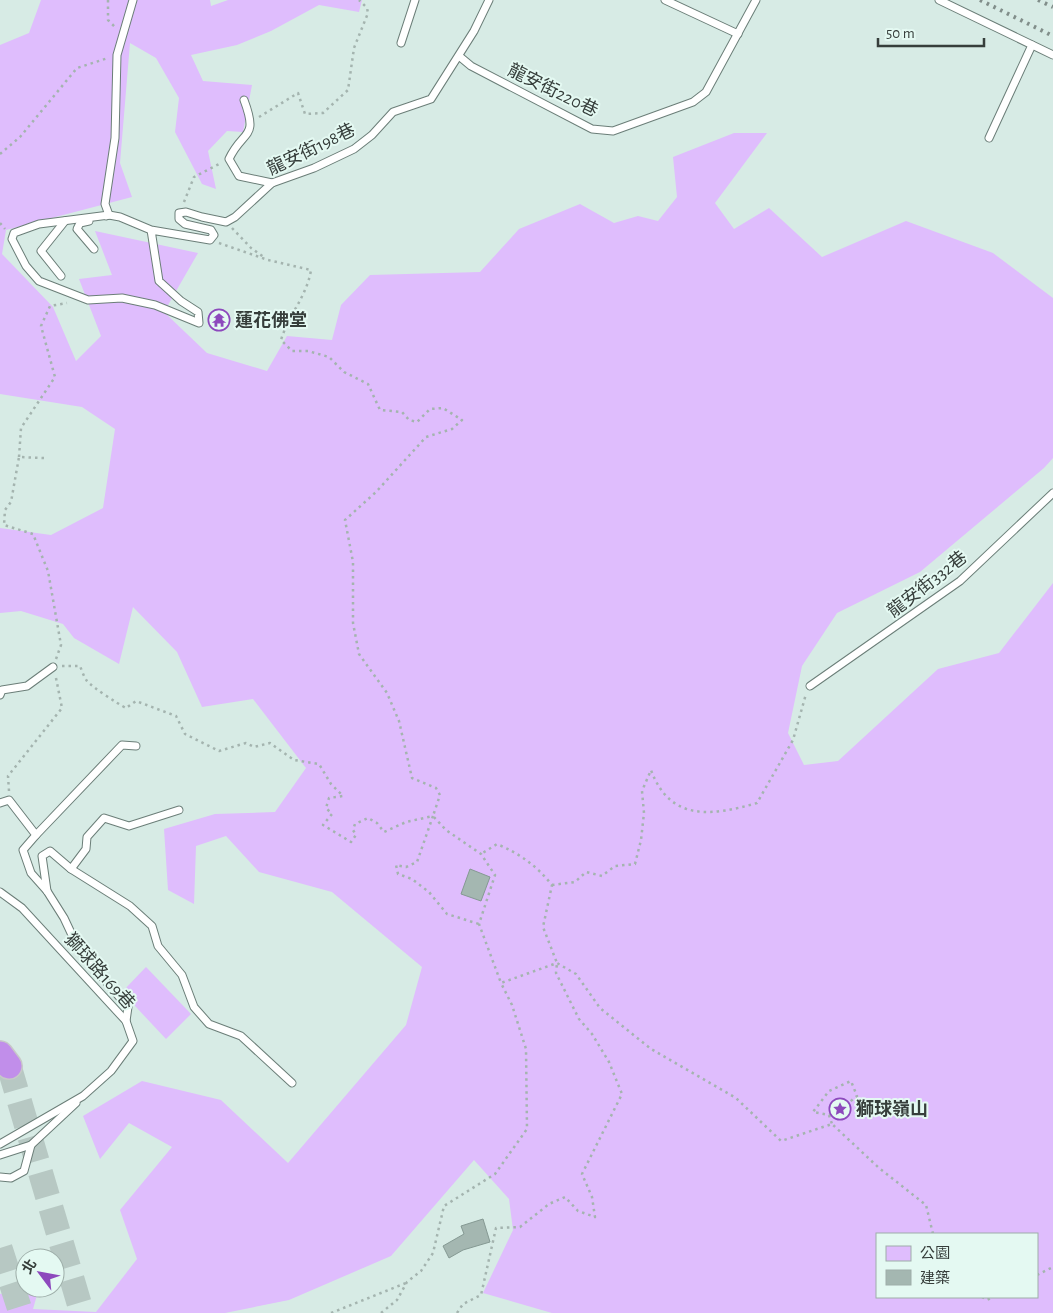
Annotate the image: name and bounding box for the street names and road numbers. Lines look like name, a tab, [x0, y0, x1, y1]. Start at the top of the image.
street label: 龍安街220巷	[505, 60, 601, 120]
street label: 龍安街198巷	[264, 119, 358, 179]
street label: 龍安街332巷	[883, 547, 971, 621]
street label: 獅球路169巷	[61, 929, 139, 1013]

